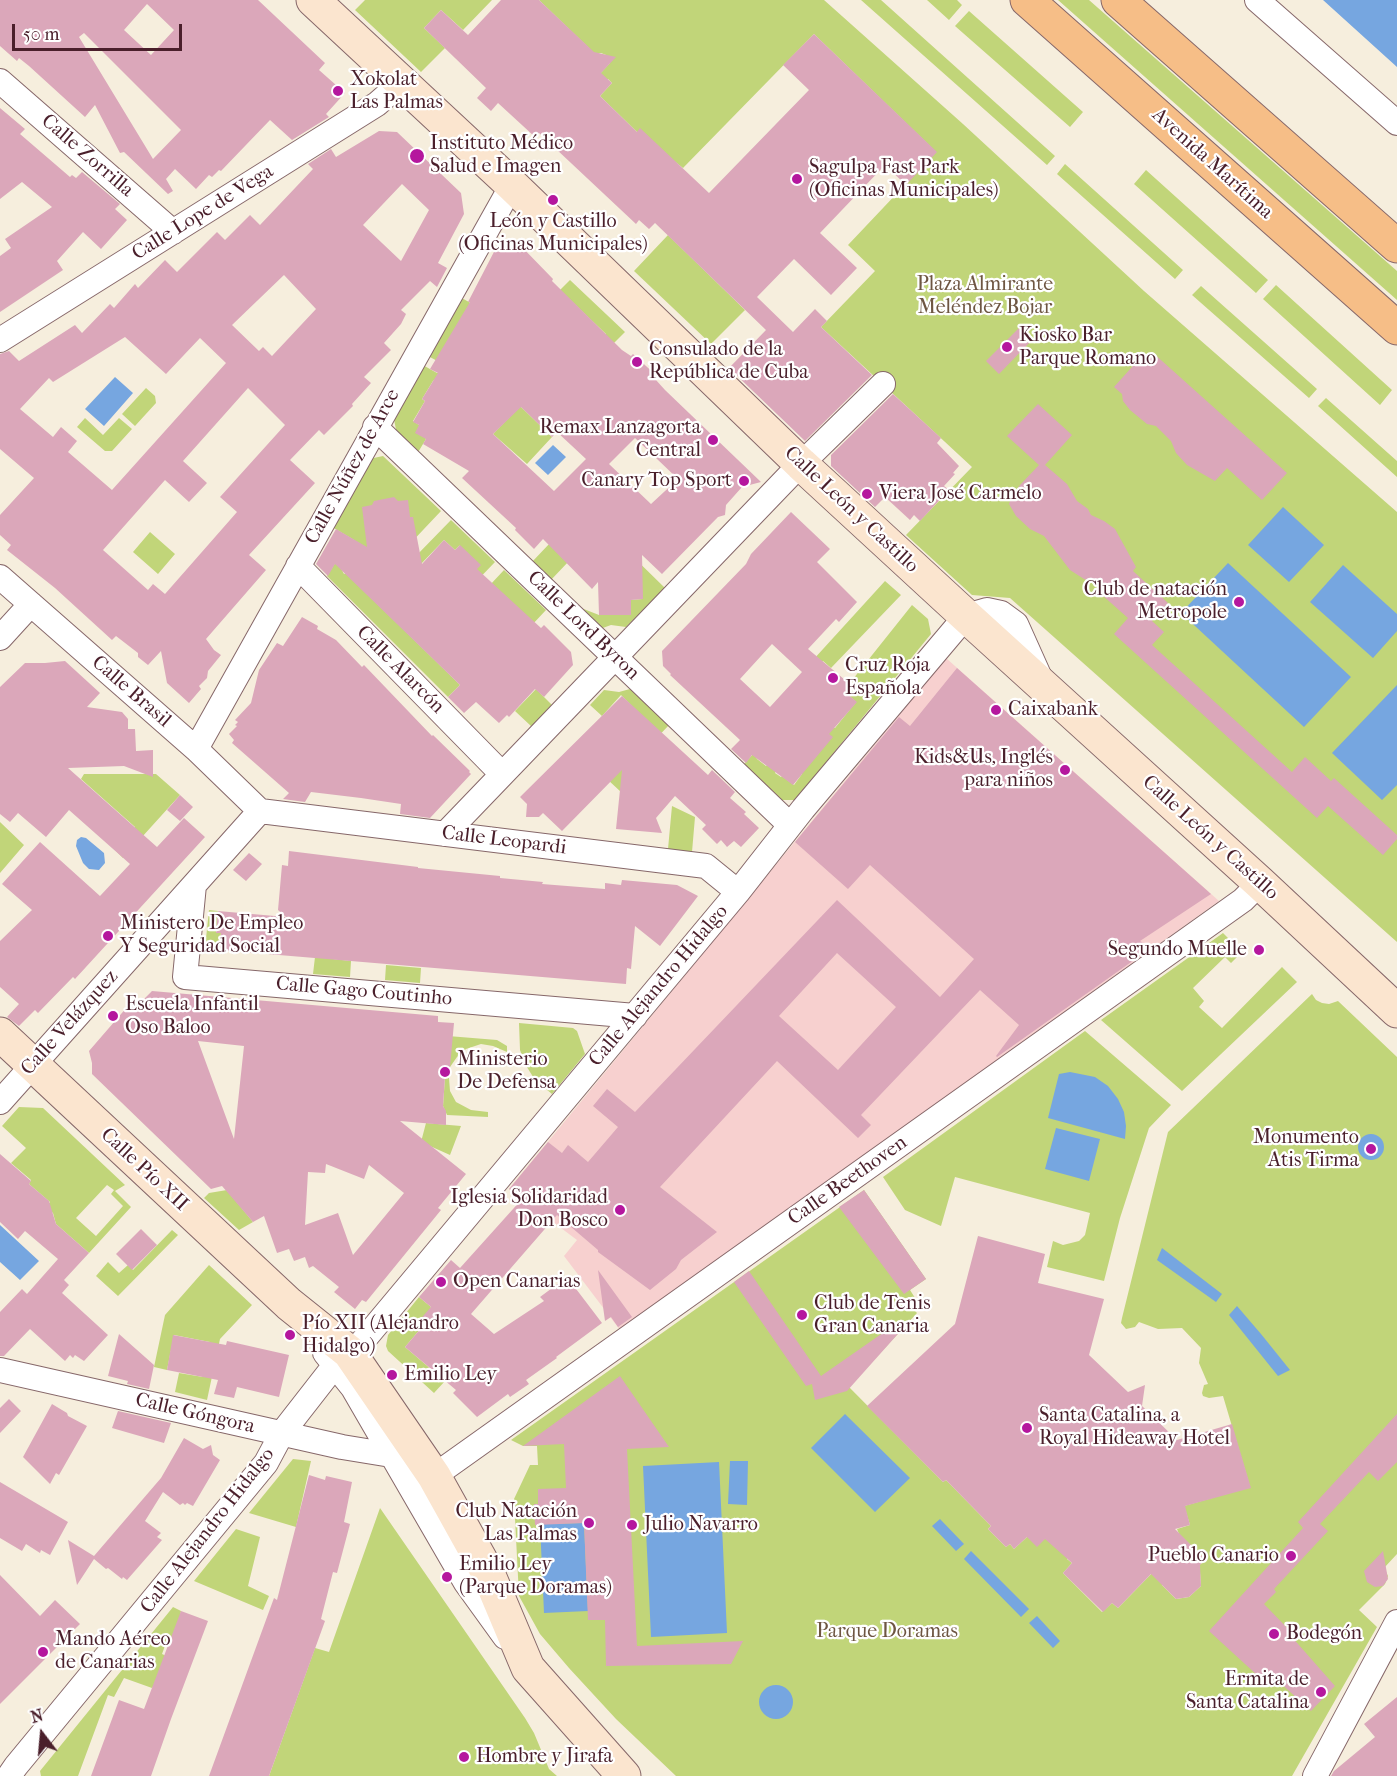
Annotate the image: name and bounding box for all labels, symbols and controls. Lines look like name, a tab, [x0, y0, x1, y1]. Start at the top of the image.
scale bar	[15, 12, 184, 50]
text: 50 m	[23, 24, 59, 45]
place label: Xokolat Las Palmas	[350, 68, 443, 115]
marker: Xokolat Las Palmas	[331, 84, 345, 98]
street label: Avenida Marítima	[1147, 103, 1277, 225]
street label: Calle Zorrilla	[36, 109, 138, 203]
place label: Instituto Médico Salud e Imagen	[430, 132, 573, 179]
marker: Instituto Médico Salud e Imagen	[408, 147, 426, 165]
place label: Sagulpa Fast Park (Oficinas Municipales)	[809, 156, 999, 203]
street label: Calle Lope de Vega	[128, 160, 278, 266]
marker: Sagulpa Fast Park (Oficinas Municipales)	[790, 172, 804, 186]
marker: León y Castillo (Oficinas Municipales)	[546, 193, 560, 207]
place label: León y Castillo (Oficinas Municipales)	[458, 210, 648, 257]
park label: Plaza Almirante Meléndez Bojar	[917, 273, 1053, 320]
place label: Kiosko Bar Parque Romano	[1019, 324, 1156, 371]
place label: Consulado de la República de Cuba	[649, 338, 809, 385]
marker: Kiosko Bar Parque Romano	[1000, 340, 1014, 354]
marker: Consulado de la República de Cuba	[630, 355, 644, 369]
street label: Calle Núñez de Arce	[300, 385, 406, 549]
place label: Remax Lanzagorta Central	[540, 416, 701, 463]
marker: Remax Lanzagorta Central	[706, 433, 720, 447]
street label: Calle León y Castillo	[779, 442, 923, 578]
place label: Canary Top Sport	[581, 469, 732, 493]
marker: Canary Top Sport	[737, 474, 751, 488]
place label: Viera José Carmelo	[879, 482, 1042, 506]
marker: Viera José Carmelo	[860, 487, 874, 501]
street label: Calle Lord Byron	[522, 566, 644, 686]
place label: Club de natación Metropole	[1084, 578, 1227, 625]
marker: Club de natación Metropole	[1232, 595, 1246, 609]
street label: Calle Alarcón	[351, 621, 449, 719]
street label: Calle Brasil	[86, 651, 176, 733]
place label: Cruz Roja Española	[845, 654, 930, 701]
marker: Cruz Roja Española	[826, 671, 840, 685]
place label: Caixabank	[1008, 698, 1098, 722]
marker: Caixabank	[989, 703, 1003, 717]
place label: Kids&Us, Inglés para niños	[914, 746, 1053, 793]
marker: Kids&Us, Inglés para niños	[1058, 763, 1072, 777]
street label: Calle León y Castillo	[1137, 771, 1283, 905]
street label: Calle Leopardi	[440, 821, 568, 861]
street label: Calle Alejandro Hidalgo	[584, 900, 734, 1072]
place label: Ministero De Empleo Y Seguridad Social	[120, 912, 303, 959]
marker: Ministero De Empleo Y Seguridad Social	[101, 929, 115, 943]
place label: Segundo Muelle	[1108, 938, 1247, 962]
marker: Segundo Muelle	[1252, 943, 1266, 957]
street label: Calle Velázquez	[16, 965, 124, 1081]
street label: Calle Gago Coutinho	[275, 972, 453, 1012]
place label: Escuela Infantil Oso Baloo	[125, 993, 259, 1040]
marker: Escuela Infantil Oso Baloo	[106, 1009, 120, 1023]
place label: Ministerio De Defensa	[457, 1048, 556, 1095]
marker: Ministerio De Defensa	[438, 1065, 452, 1079]
street label: Calle Pío XII	[95, 1123, 193, 1217]
place label: Monumento Atis Tirma	[1253, 1126, 1359, 1173]
street label: Calle Beethoven	[784, 1131, 912, 1231]
marker: Monumento Atis Tirma	[1364, 1142, 1378, 1156]
place label: Iglesia Solidaridad Don Bosco	[450, 1186, 608, 1233]
marker: Iglesia Solidaridad Don Bosco	[613, 1203, 627, 1217]
place label: Open Canarias	[453, 1270, 580, 1294]
marker: Open Canarias	[434, 1275, 448, 1289]
place label: Club de Tenis Gran Canaria	[814, 1292, 931, 1339]
marker: Club de Tenis Gran Canaria	[795, 1308, 809, 1322]
place label: Pío XII (Alejandro Hidalgo)	[302, 1312, 459, 1359]
marker: Pío XII (Alejandro Hidalgo)	[283, 1328, 297, 1342]
place label: Emilio Ley	[404, 1363, 497, 1387]
marker: Emilio Ley	[385, 1368, 399, 1382]
street label: Calle Góngora	[133, 1389, 257, 1439]
place label: Santa Catalina, a Royal Hideaway Hotel	[1039, 1404, 1230, 1451]
marker: Santa Catalina, a Royal Hideaway Hotel	[1020, 1421, 1034, 1435]
street label: Calle Alejandro Hidalgo	[136, 1443, 280, 1619]
place label: Club Natación Las Palmas	[456, 1500, 577, 1547]
place label: Julio Navarro	[644, 1513, 758, 1537]
marker: Club Natación Las Palmas	[582, 1516, 596, 1530]
marker: Julio Navarro	[625, 1518, 639, 1532]
place label: Pueblo Canario	[1148, 1544, 1279, 1568]
marker: Pueblo Canario	[1284, 1549, 1298, 1563]
place label: Emilio Ley (Parque Doramas)	[459, 1553, 612, 1600]
marker: Emilio Ley (Parque Doramas)	[440, 1570, 454, 1584]
park label: Parque Doramas	[816, 1620, 958, 1644]
place label: Bodegón	[1286, 1622, 1362, 1646]
marker: Bodegón	[1267, 1627, 1281, 1641]
place label: Mando Aéreo de Canarias	[55, 1628, 171, 1675]
marker: Mando Aéreo de Canarias	[36, 1645, 50, 1659]
place label: Ermita de Santa Catalina	[1186, 1668, 1309, 1715]
marker: Ermita de Santa Catalina	[1314, 1685, 1328, 1699]
north arrow	[12, 1704, 72, 1764]
text: N	[28, 1705, 45, 1727]
place label: Hombre y Jirafa	[476, 1745, 613, 1769]
marker: Hombre y Jirafa	[457, 1750, 471, 1764]

